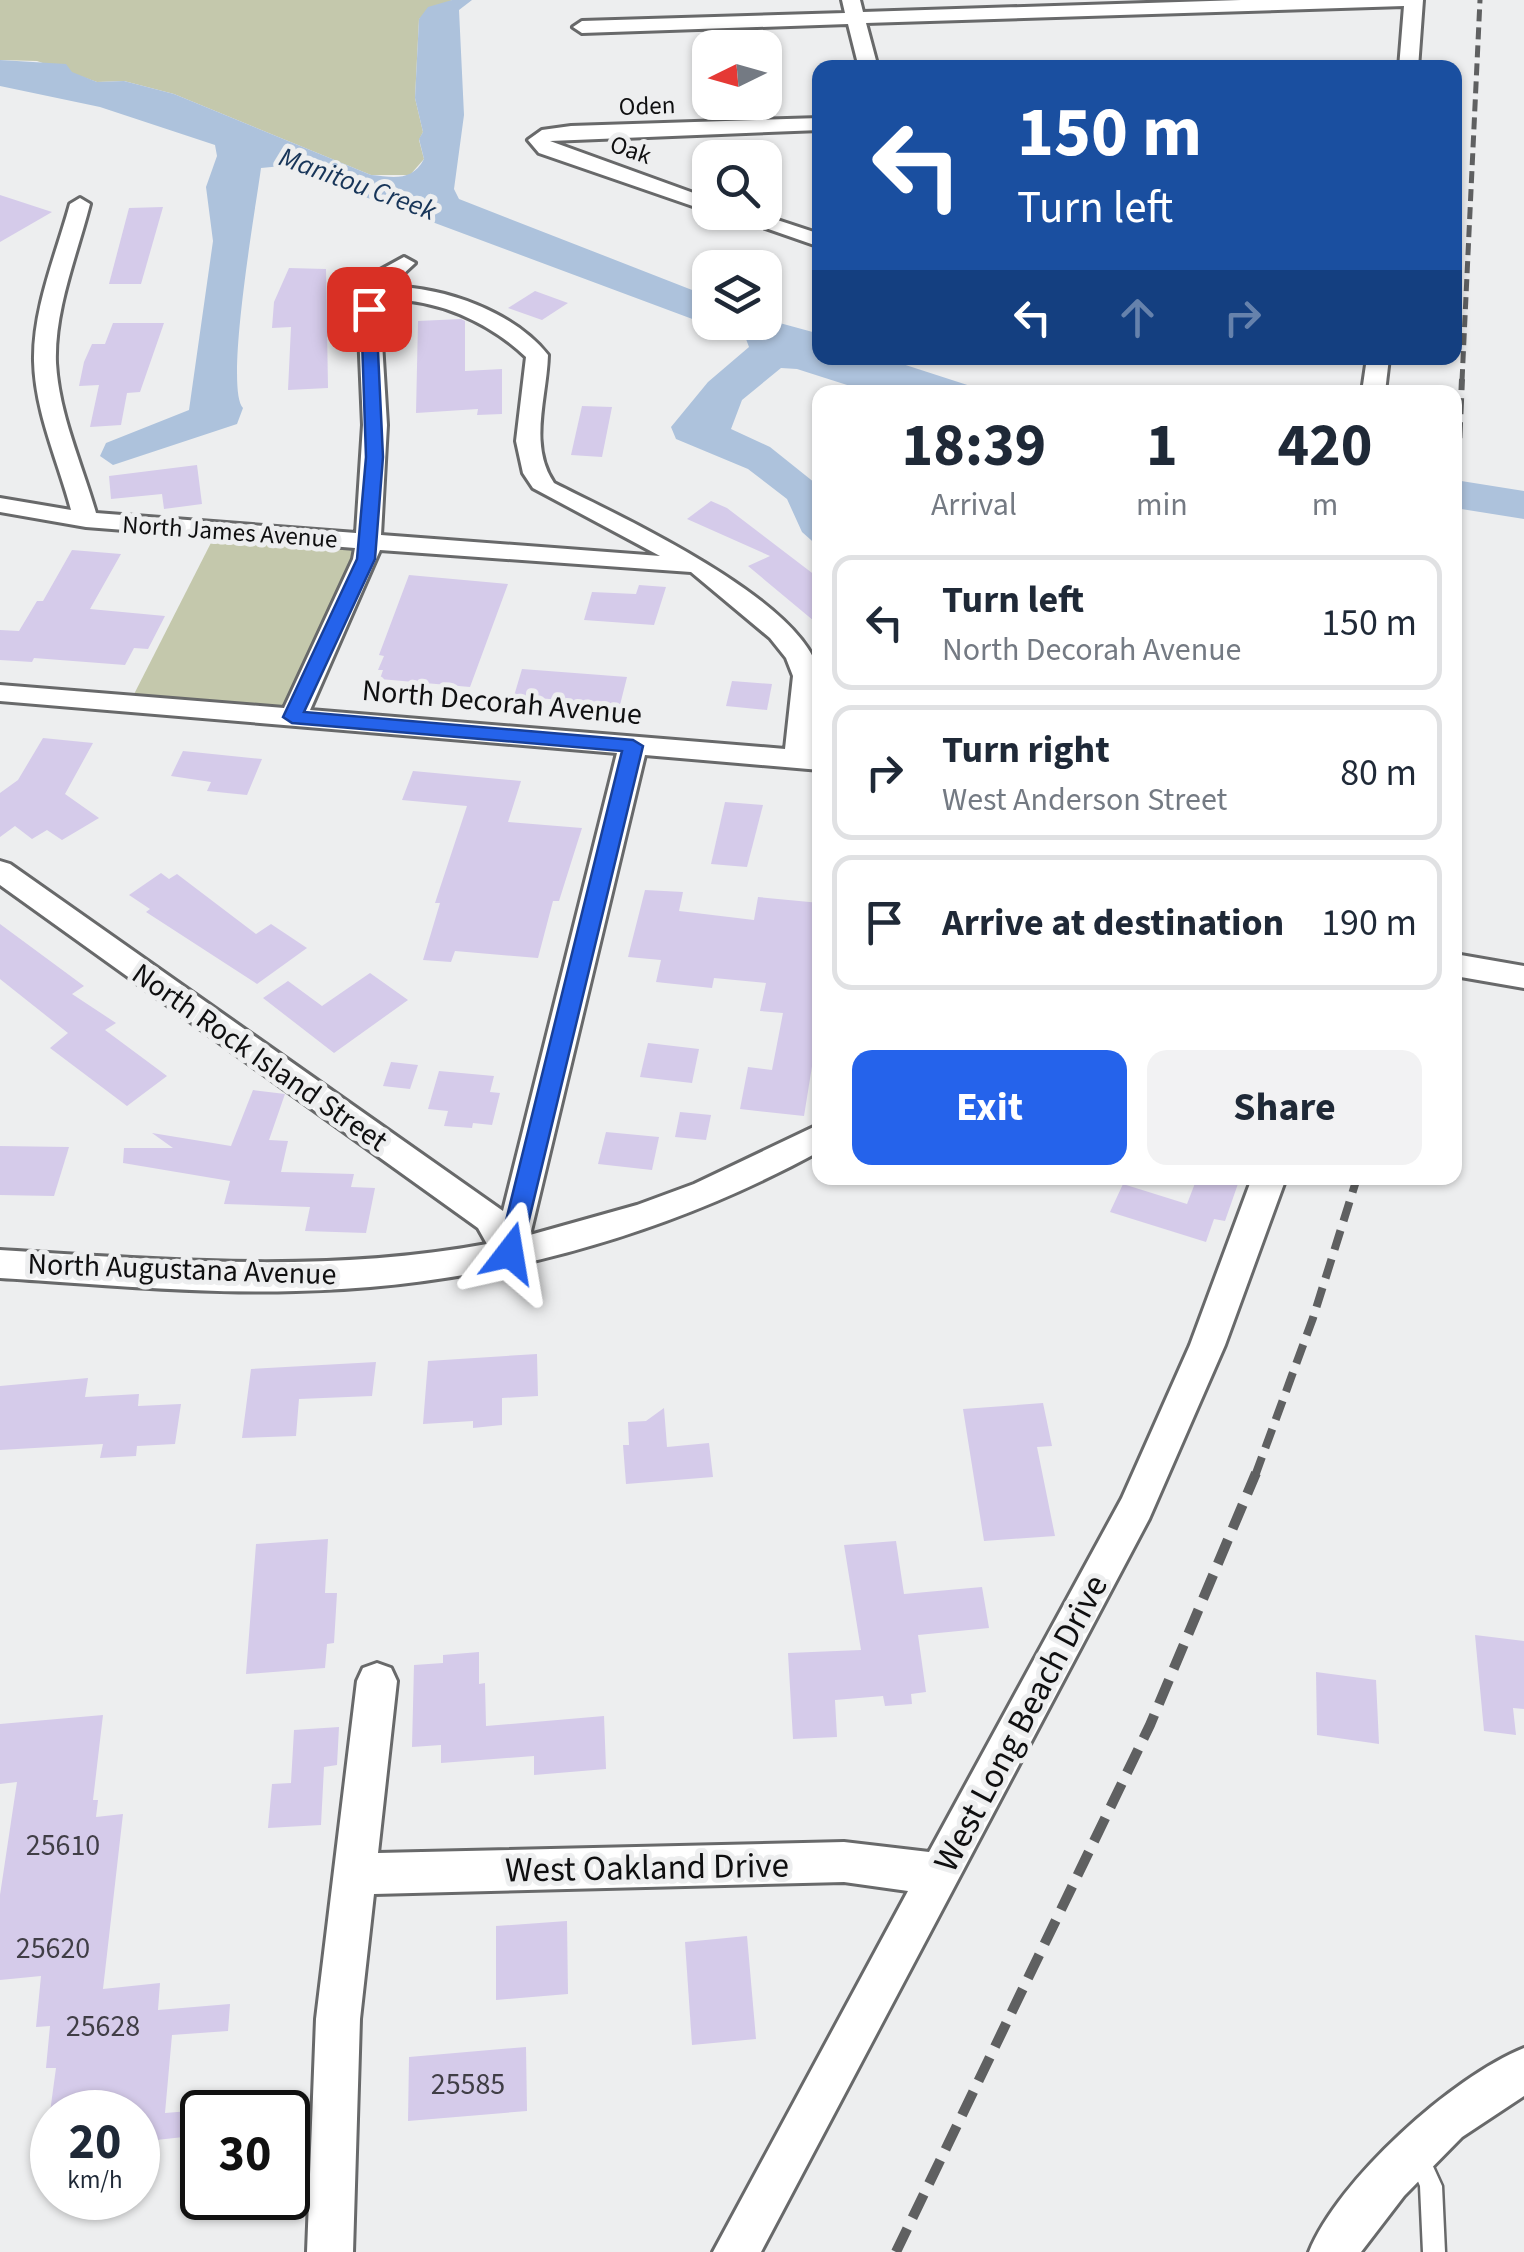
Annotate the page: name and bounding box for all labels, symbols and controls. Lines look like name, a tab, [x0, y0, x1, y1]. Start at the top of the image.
north arrow	[692, 30, 782, 120]
map controls	[692, 30, 782, 340]
text: 150 m	[1017, 83, 1202, 183]
street label: Oden	[618, 87, 676, 125]
icon: left	[852, 100, 982, 230]
street label: Oak	[605, 126, 657, 174]
water label: Manitou Creek	[274, 137, 442, 231]
button: search	[692, 140, 782, 230]
text: Turn left	[1017, 176, 1173, 240]
button: layers	[692, 250, 782, 340]
pin	[327, 267, 412, 352]
icon: arrive	[342, 282, 397, 337]
icon: left	[1005, 290, 1060, 345]
icon: ahead	[1110, 290, 1165, 345]
icon: right	[1215, 290, 1270, 345]
text: 18:39	[902, 404, 1046, 489]
text: 1	[1146, 404, 1178, 489]
text: 420	[1277, 404, 1372, 489]
text: Arrival	[931, 482, 1017, 528]
text: min	[1136, 482, 1188, 528]
text: m	[1312, 482, 1338, 528]
street label: North James Avenue	[121, 507, 339, 557]
text: Turn left	[942, 573, 1084, 627]
icon: left	[857, 595, 912, 650]
text: 150 m	[1321, 596, 1417, 650]
text: North Decorah Avenue	[942, 627, 1242, 673]
street label: North Decorah Avenue	[360, 669, 644, 736]
text: Turn right	[942, 723, 1110, 777]
icon: right	[857, 745, 912, 800]
text: 80 m	[1340, 746, 1417, 800]
text: West Anderson Street	[942, 777, 1227, 823]
icon: arrive	[857, 895, 912, 950]
text: Arrive at destination	[942, 896, 1284, 950]
text: 190 m	[1321, 896, 1417, 950]
street label: North Rock Island Street	[123, 953, 396, 1162]
button: Exit	[852, 1050, 1127, 1165]
button: Share	[1147, 1050, 1422, 1165]
position arrow	[458, 1201, 562, 1305]
street label: North Augustana Avenue	[27, 1243, 337, 1296]
street label: West Long Beach Drive	[921, 1566, 1120, 1881]
house number: 25610	[26, 1824, 100, 1867]
street label: West Oakland Drive	[505, 1841, 789, 1895]
house number: 25620	[16, 1927, 90, 1970]
house number: 25628	[66, 2005, 140, 2048]
house number: 25585	[431, 2063, 505, 2106]
speed limit sign: 30	[180, 2090, 310, 2220]
text: 20	[69, 2107, 121, 2178]
text: km/h	[67, 2162, 123, 2198]

